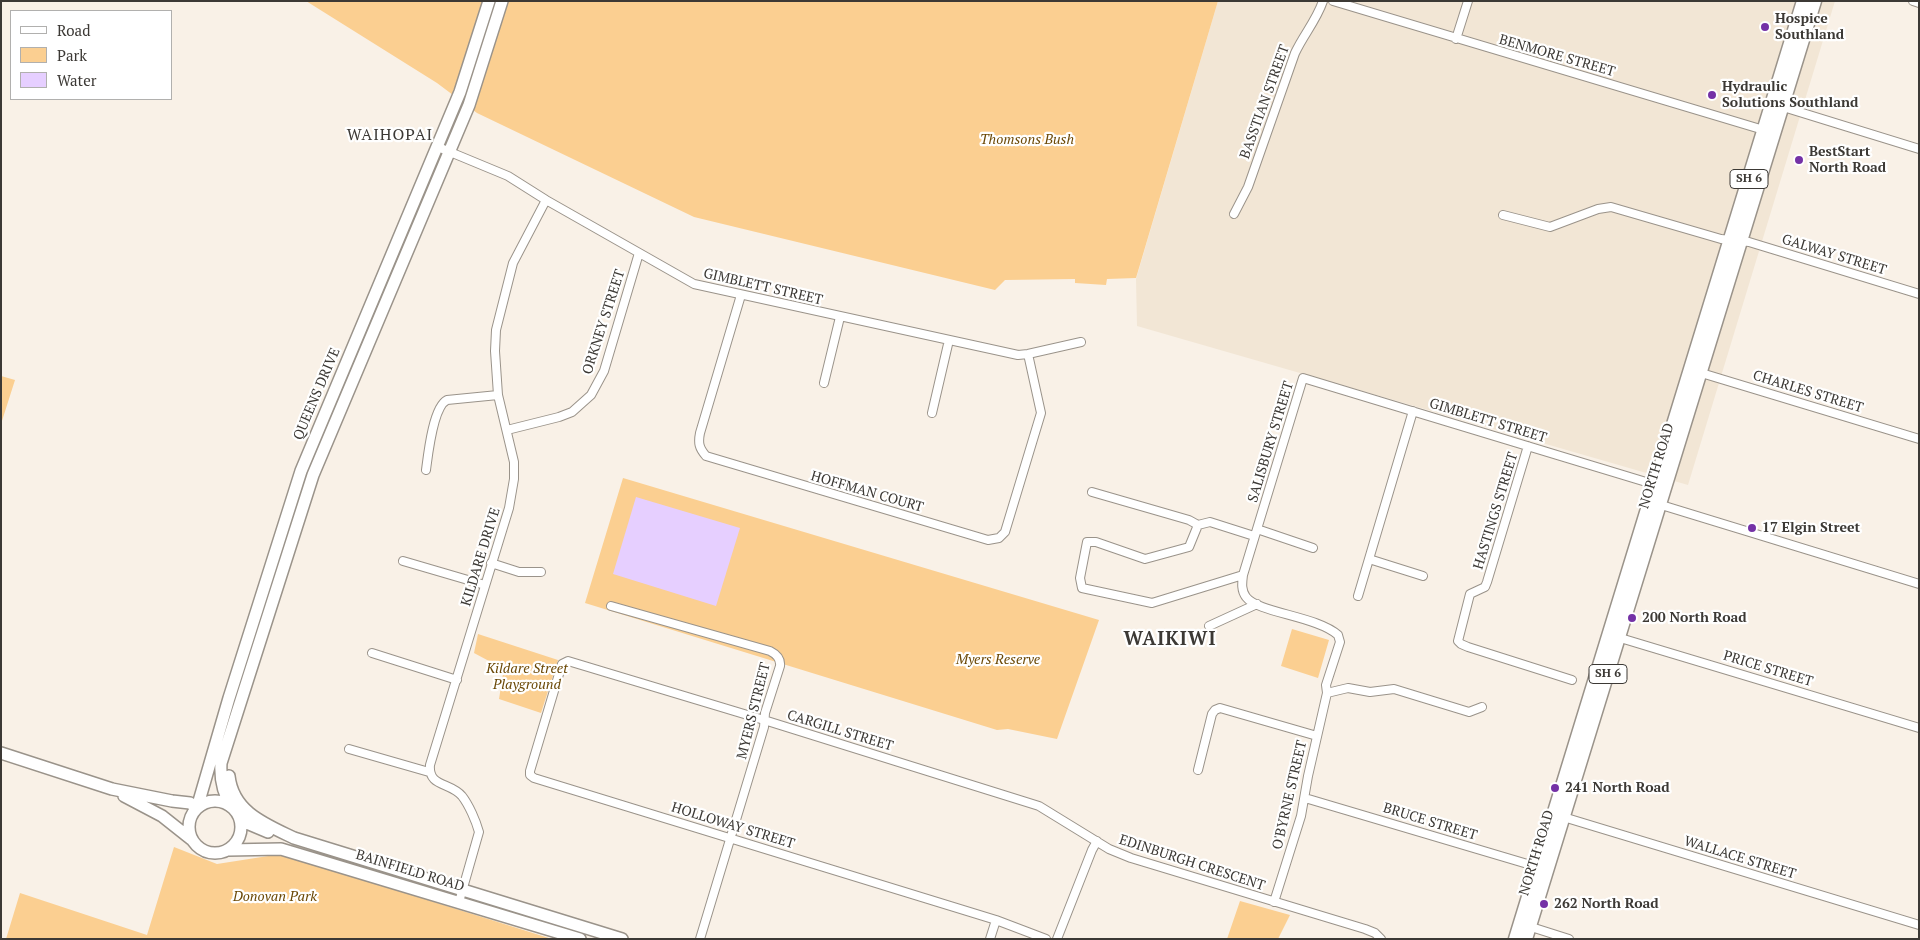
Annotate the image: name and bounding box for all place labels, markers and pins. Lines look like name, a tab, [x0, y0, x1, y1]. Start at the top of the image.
place label: Hospice Southland	[1775, 11, 1844, 44]
marker: Hospice Southland	[1759, 21, 1771, 33]
place label: Hydraulic Solutions Southland	[1722, 79, 1858, 111]
marker: Hydraulic Solutions Southland	[1706, 89, 1718, 101]
place label: BestStart North Road	[1809, 144, 1886, 176]
marker: BestStart North Road	[1793, 154, 1805, 166]
place label: 17 Elgin Street	[1762, 520, 1860, 536]
marker: 17 Elgin Street	[1746, 522, 1758, 534]
place label: 200 North Road	[1642, 610, 1747, 626]
marker: 200 North Road	[1626, 612, 1638, 624]
place label: 241 North Road	[1565, 780, 1670, 796]
marker: 241 North Road	[1549, 782, 1561, 794]
place label: 262 North Road	[1554, 896, 1659, 912]
marker: 262 North Road	[1538, 898, 1550, 910]

